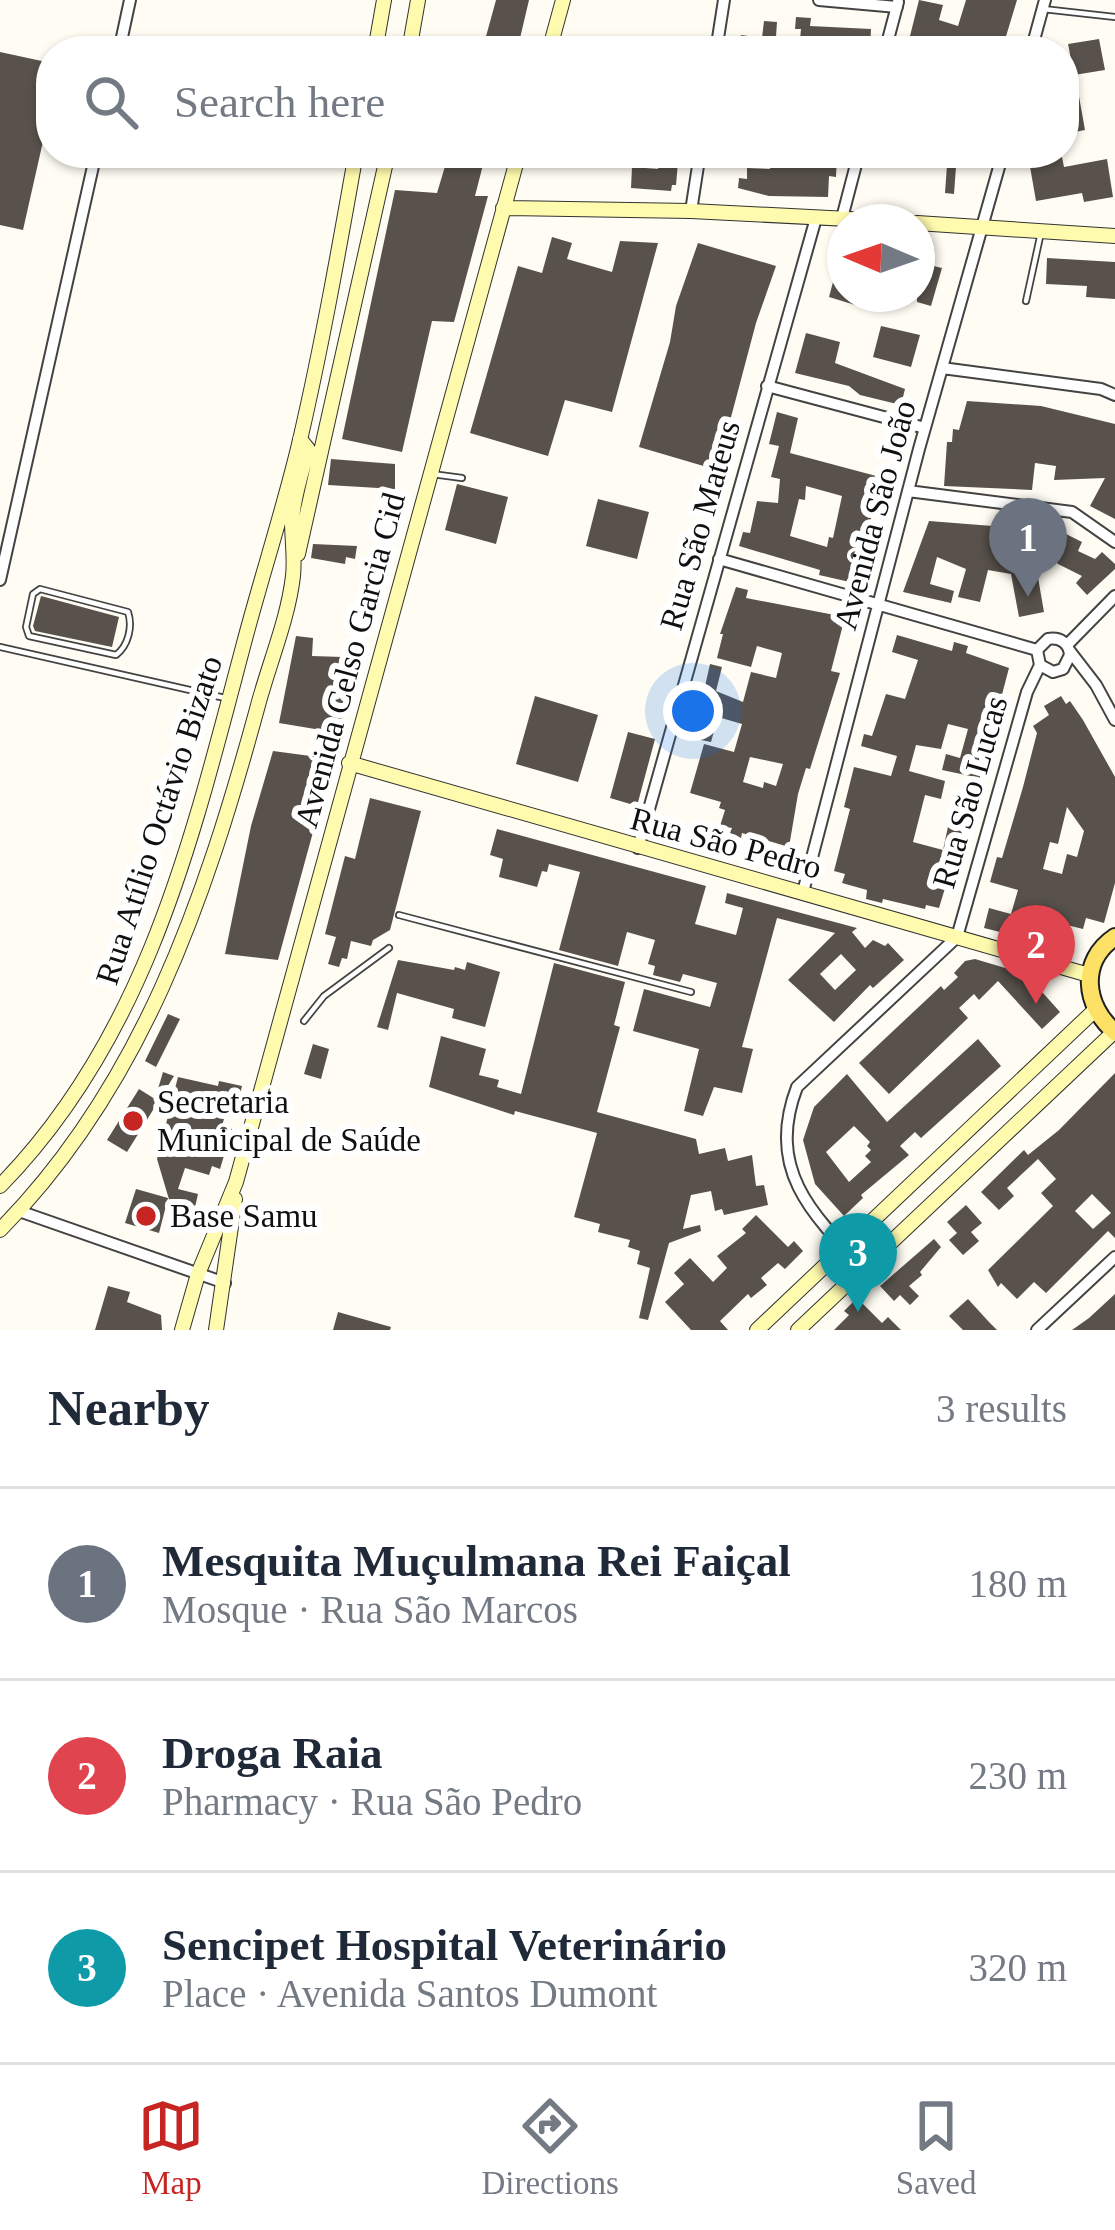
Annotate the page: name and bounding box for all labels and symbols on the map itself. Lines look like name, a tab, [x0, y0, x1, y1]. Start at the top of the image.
north arrow	[827, 204, 935, 312]
street label: Avenida São João	[827, 396, 923, 634]
street label: Rua São Mateus	[653, 416, 747, 634]
street label: Avenida Celso Garcia Cid	[288, 488, 412, 831]
pin: 1	[989, 498, 1067, 597]
street label: Rua Atílio Octávio Bizato	[89, 651, 229, 989]
your location	[663, 681, 723, 741]
street label: Rua São Lucas	[925, 692, 1015, 892]
street label: Rua São Pedro	[627, 800, 825, 886]
pin: 2	[997, 905, 1075, 1004]
place label: Secretaria Municipal de Saúde	[157, 1084, 421, 1158]
marker: Secretaria Municipal de Saúde	[120, 1108, 146, 1134]
place label: Base Samu	[170, 1198, 318, 1234]
marker: Base Samu	[133, 1203, 159, 1229]
pin: 3	[819, 1213, 897, 1312]

